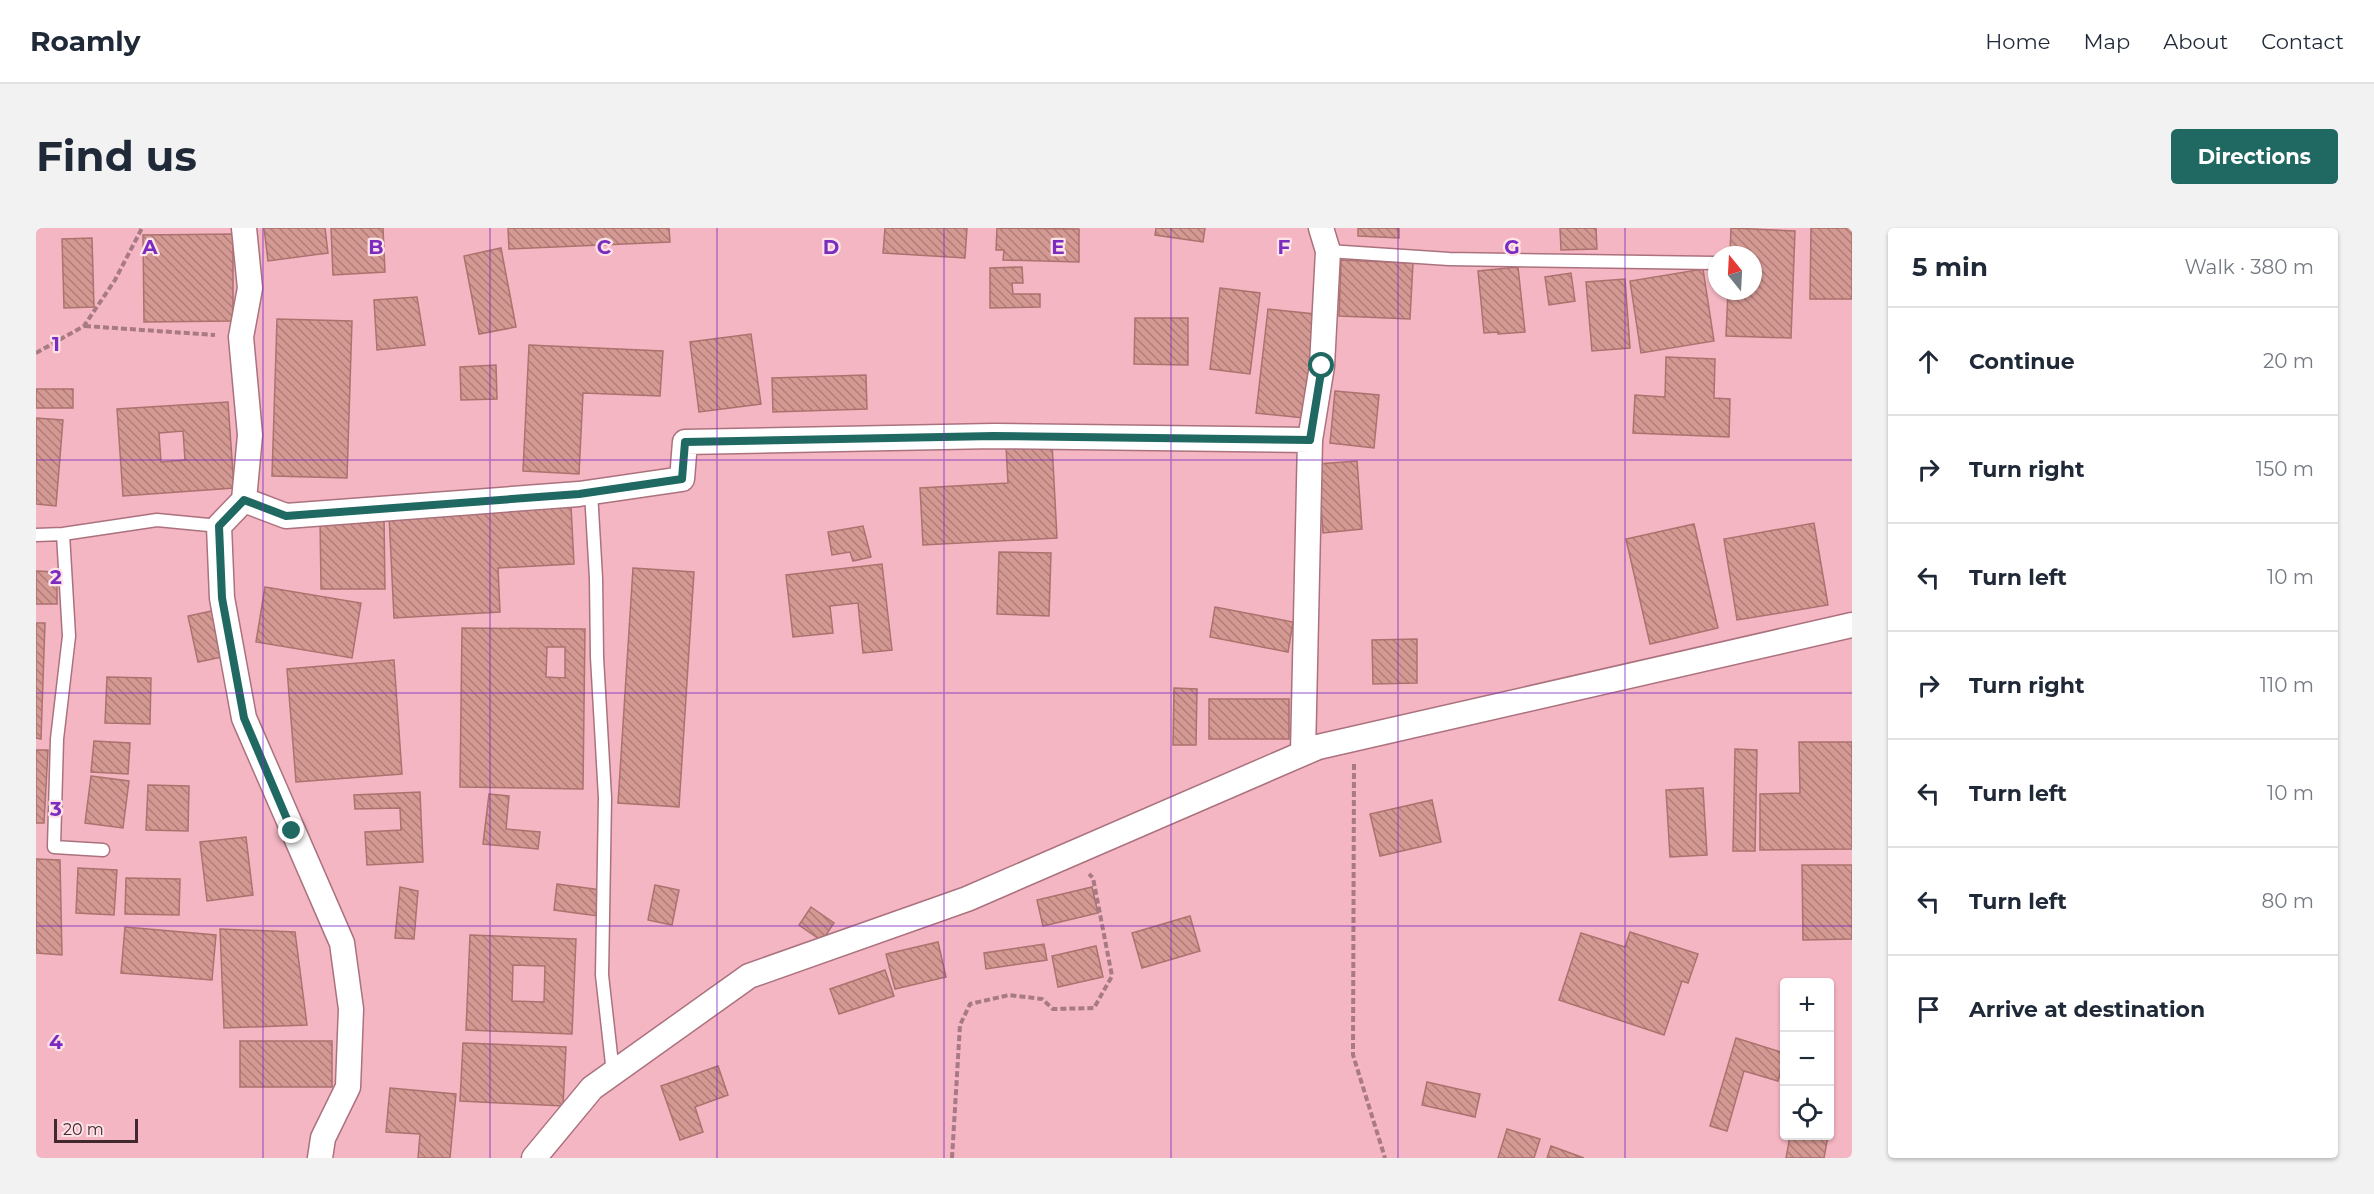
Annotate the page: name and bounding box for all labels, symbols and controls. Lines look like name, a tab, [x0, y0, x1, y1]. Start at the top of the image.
text: Roamly	[30, 24, 140, 58]
text: Home	[1985, 29, 2050, 54]
text: Map	[2083, 29, 2130, 54]
text: About	[2163, 29, 2228, 54]
text: Contact	[2261, 29, 2344, 54]
button: Directions	[2171, 129, 2338, 184]
text: Find us	[36, 130, 197, 182]
text: A	[141, 235, 158, 259]
text: B	[368, 235, 384, 259]
text: C	[597, 235, 612, 259]
text: D	[823, 235, 839, 259]
text: E	[1051, 235, 1065, 259]
text: F	[1278, 235, 1291, 259]
text: G	[1504, 235, 1520, 259]
north arrow	[1708, 246, 1762, 300]
text: 5 min	[1912, 251, 1988, 283]
text: Walk · 380 m	[2184, 255, 2314, 279]
text: 1	[52, 332, 60, 356]
icon: ahead	[1912, 345, 1945, 378]
text: Continue	[1969, 348, 2075, 375]
text: 20 m	[2263, 349, 2314, 373]
route start	[1308, 352, 1334, 378]
icon: right	[1912, 453, 1945, 486]
text: Turn right	[1969, 456, 2084, 483]
text: 150 m	[2256, 457, 2314, 481]
icon: left	[1912, 561, 1945, 594]
text: Turn left	[1969, 564, 2067, 591]
text: 2	[50, 565, 62, 589]
text: 10 m	[2267, 565, 2314, 589]
icon: right	[1912, 669, 1945, 702]
text: Turn right	[1969, 672, 2084, 699]
text: 110 m	[2260, 673, 2314, 697]
icon: left	[1912, 777, 1945, 810]
text: Turn left	[1969, 780, 2067, 807]
text: 10 m	[2267, 781, 2314, 805]
text: 3	[49, 797, 62, 821]
route end	[278, 817, 304, 843]
icon: left	[1912, 885, 1945, 918]
text: Turn left	[1969, 888, 2067, 915]
text: 80 m	[2262, 889, 2314, 913]
map controls	[1780, 978, 1834, 1140]
button: +	[1780, 978, 1834, 1032]
icon: arrive	[1912, 993, 1945, 1026]
text: Arrive at destination	[1969, 996, 2205, 1023]
text: 4	[49, 1030, 63, 1054]
button: −	[1780, 1032, 1834, 1086]
button: locate	[1780, 1086, 1834, 1140]
scale bar	[54, 1116, 138, 1144]
text: 20 m	[63, 1120, 104, 1139]

